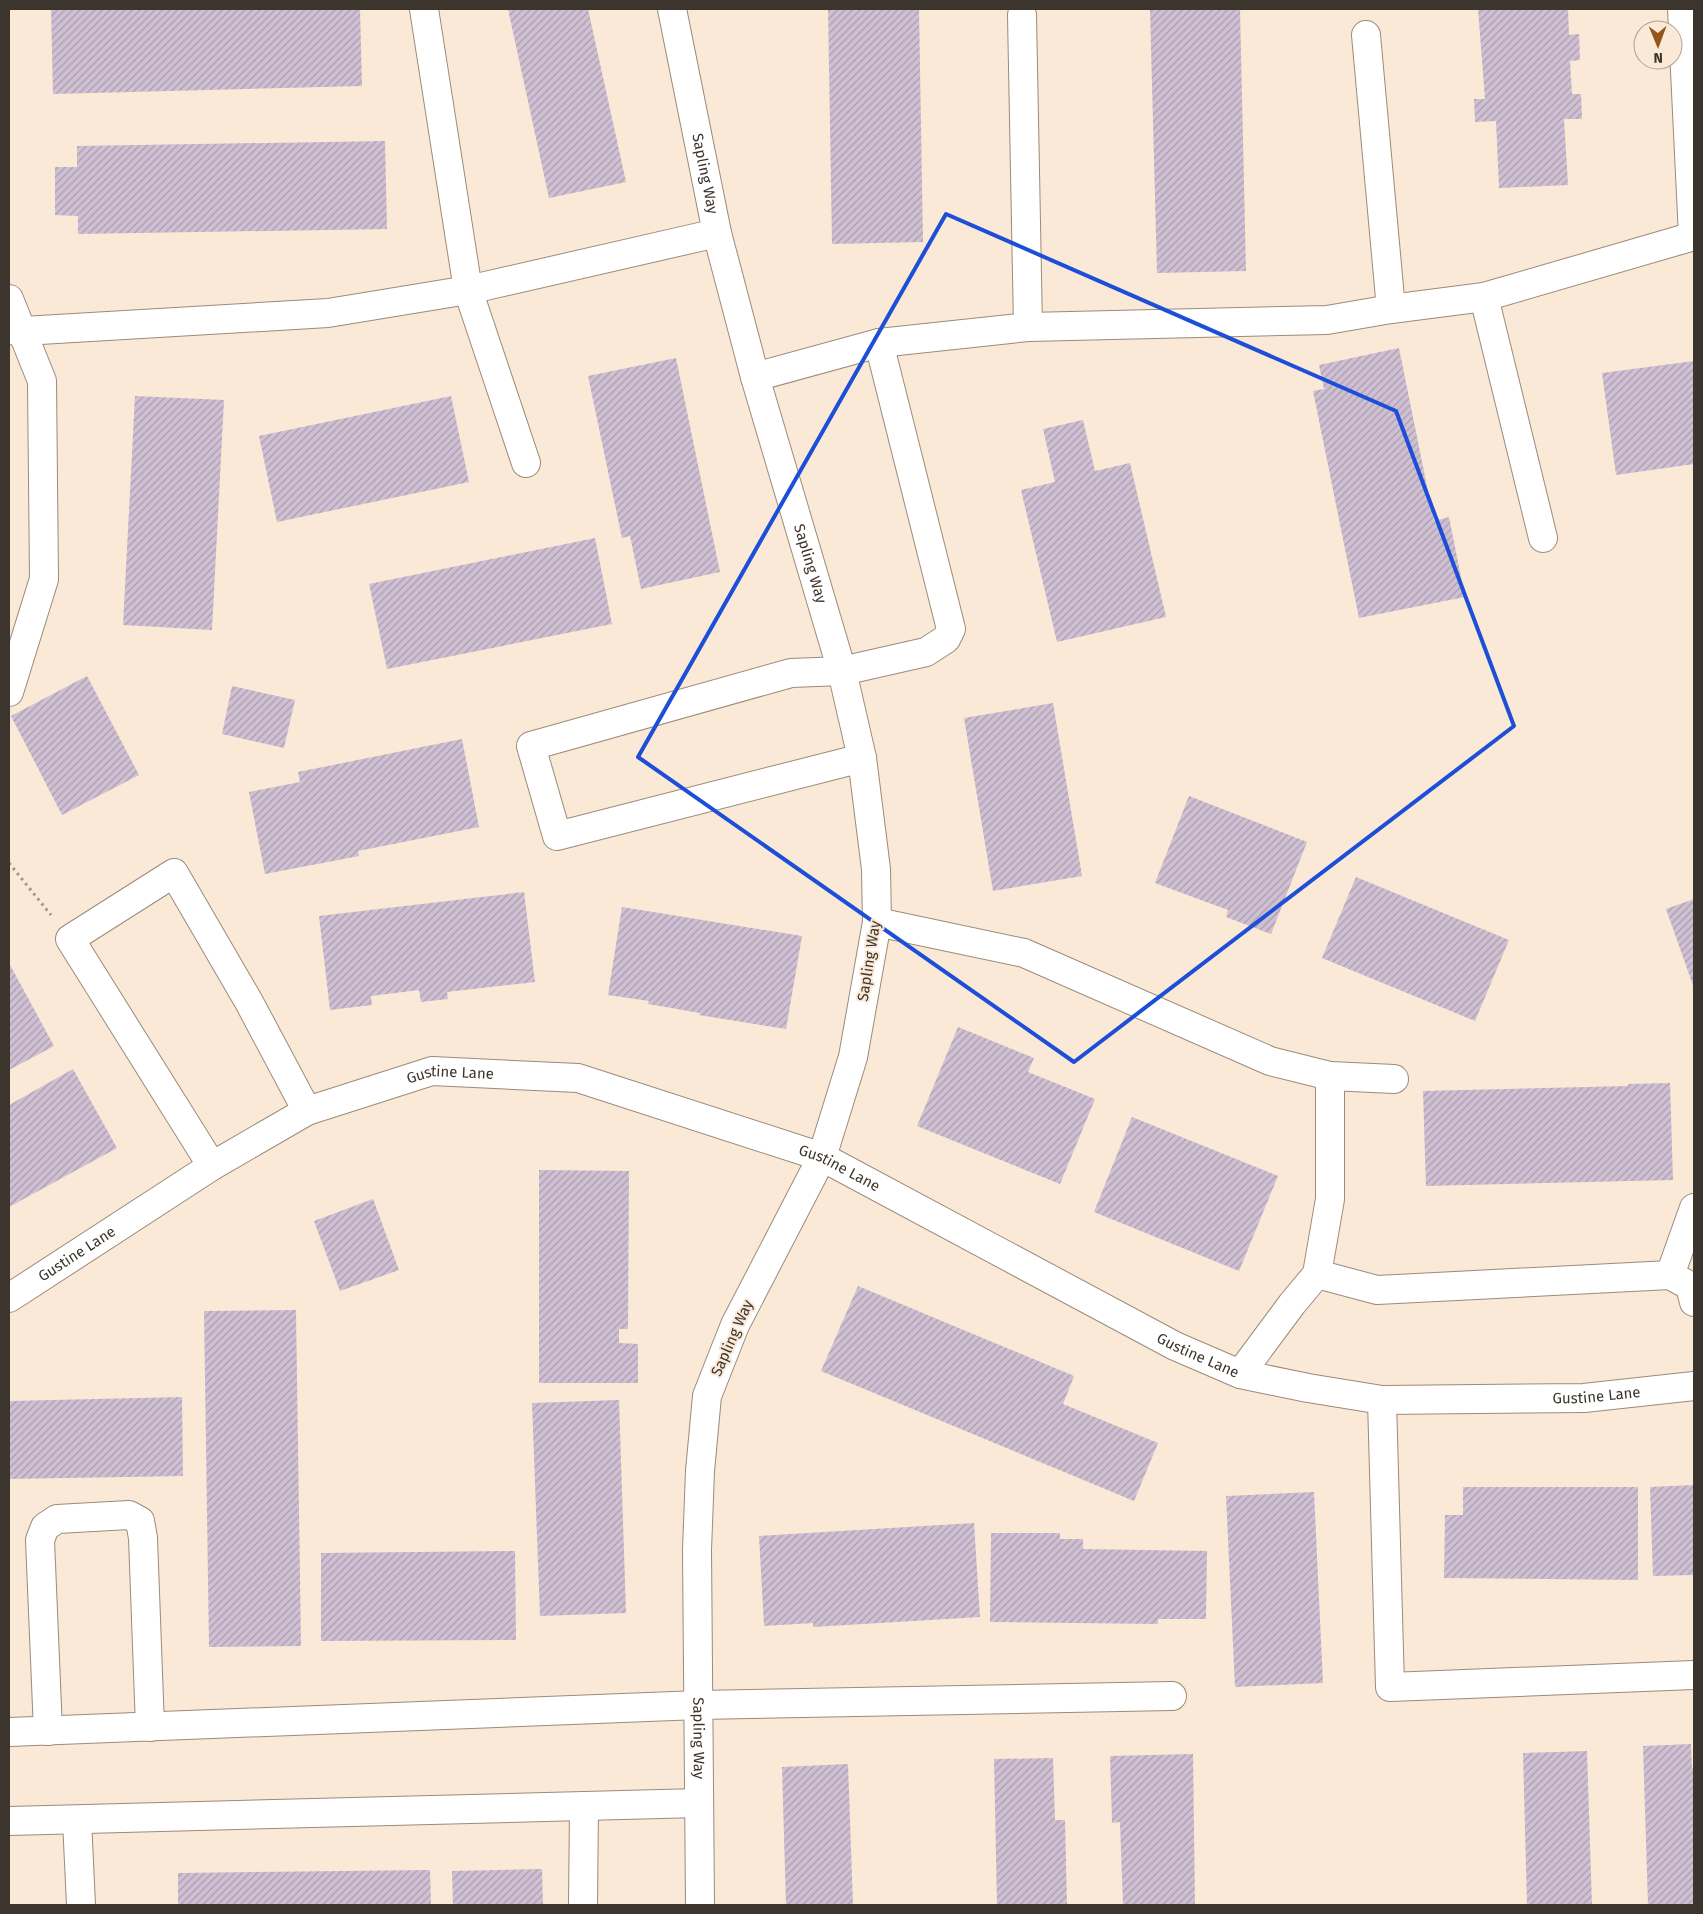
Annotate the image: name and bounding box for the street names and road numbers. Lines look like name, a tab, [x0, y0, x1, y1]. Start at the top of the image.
street label: Sapling Way	[688, 132, 722, 216]
street label: Sapling Way	[790, 522, 831, 606]
street label: Sapling Way	[854, 919, 884, 1003]
street label: Gustine Lane	[404, 1062, 494, 1088]
street label: Gustine Lane	[796, 1141, 883, 1195]
street label: Gustine Lane	[35, 1222, 119, 1285]
street label: Sapling Way	[707, 1296, 757, 1379]
street label: Gustine Lane	[1154, 1329, 1242, 1382]
street label: Gustine Lane	[1552, 1383, 1641, 1407]
street label: Sapling Way	[689, 1697, 708, 1780]

